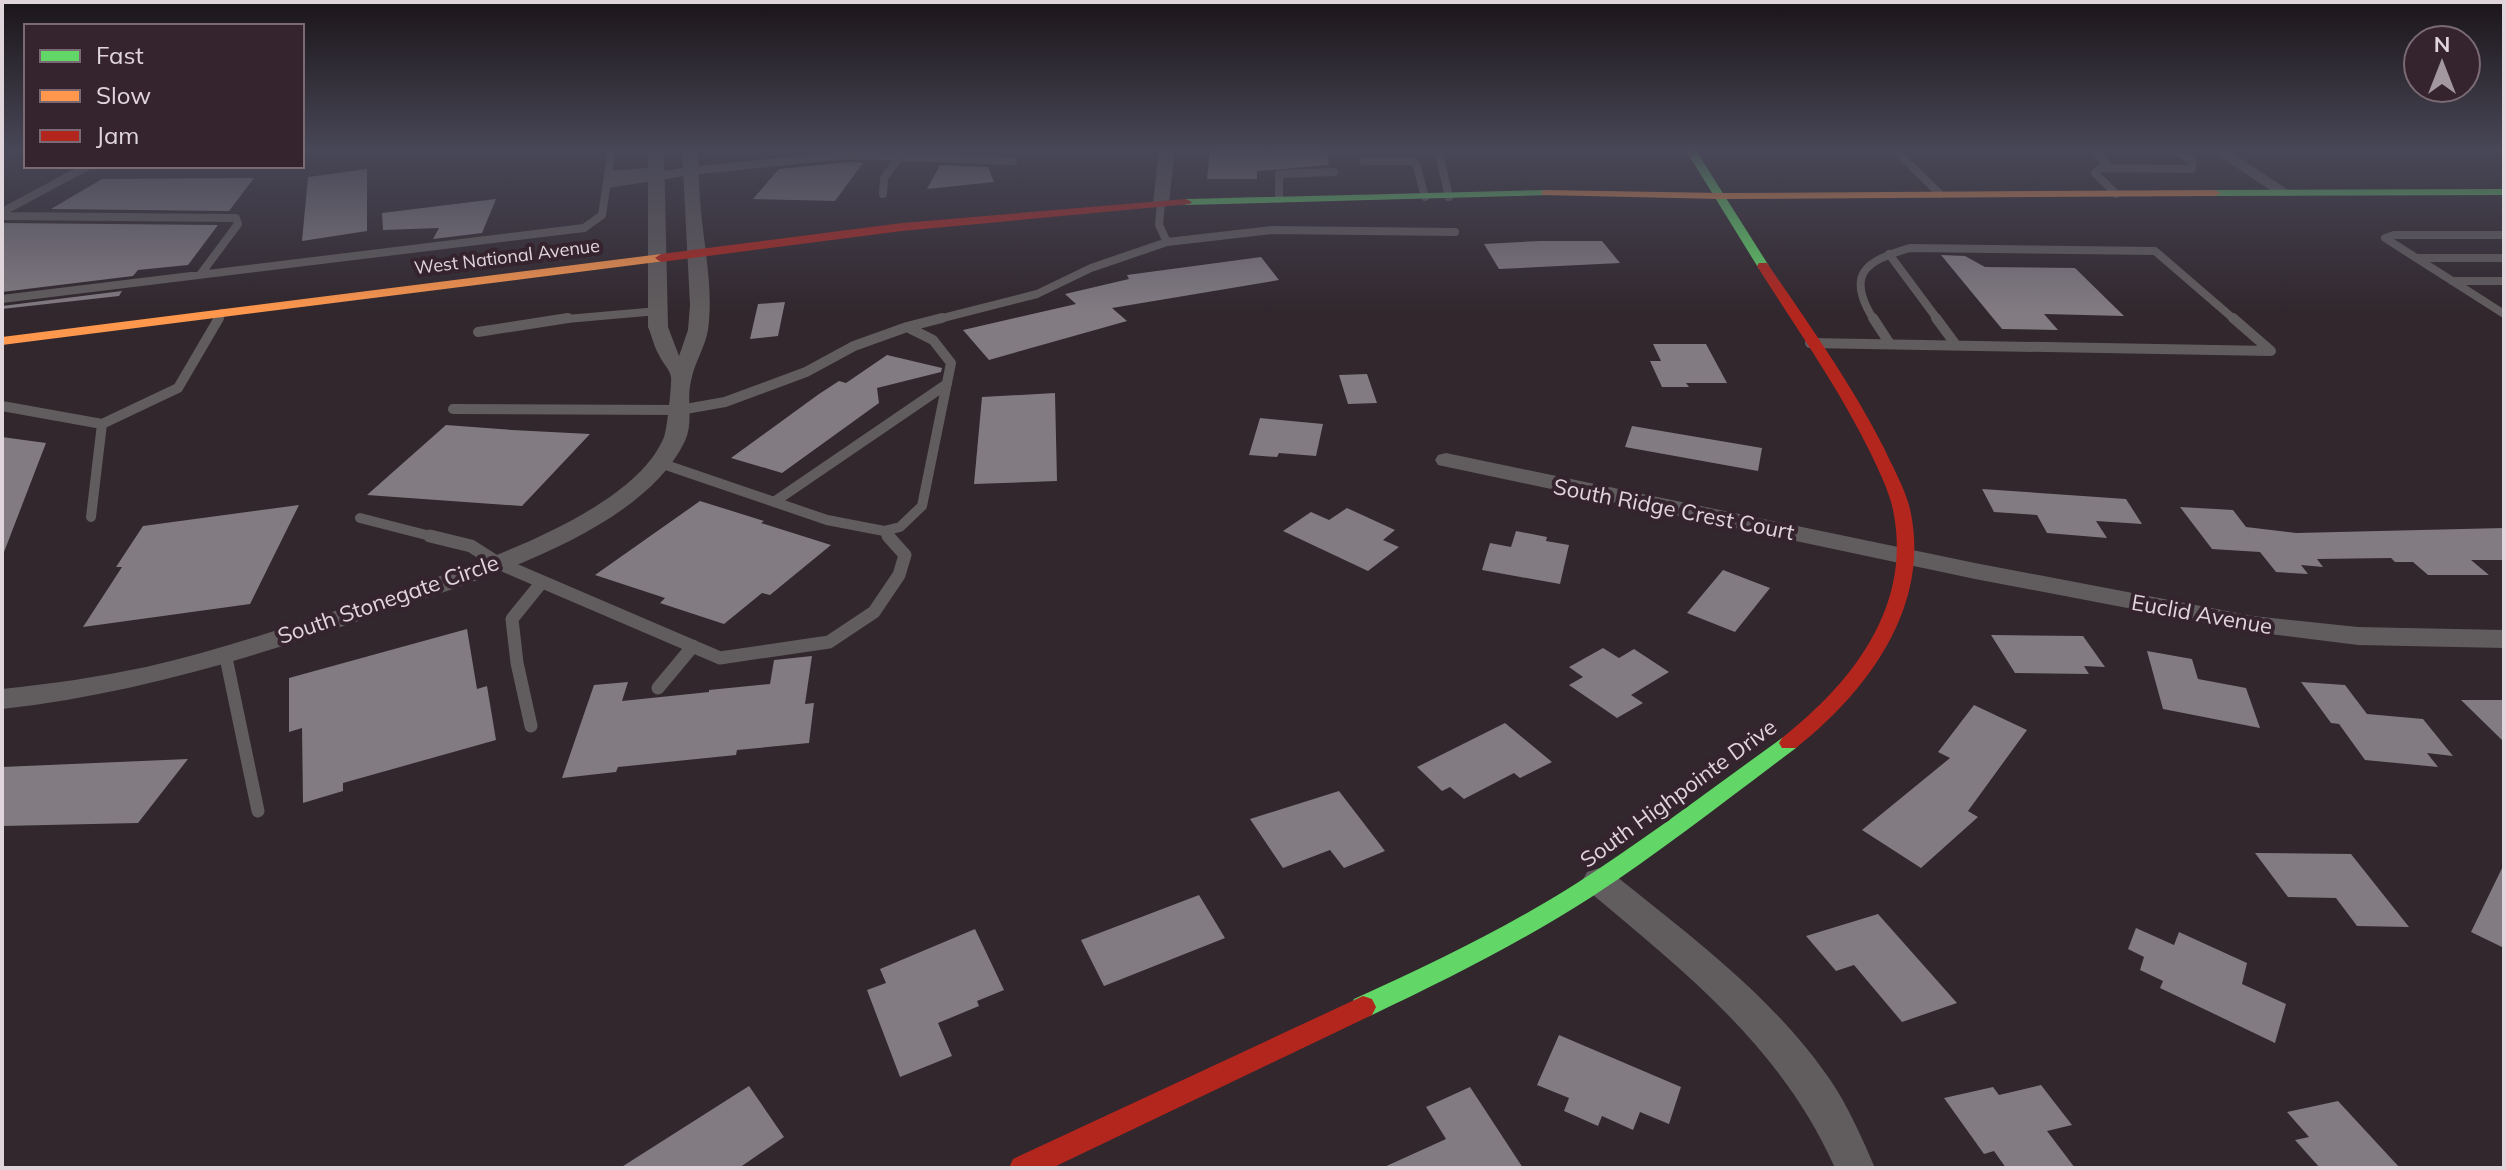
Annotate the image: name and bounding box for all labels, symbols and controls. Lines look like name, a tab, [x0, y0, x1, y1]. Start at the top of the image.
legend	[24, 24, 304, 168]
north arrow	[2402, 24, 2482, 104]
text: N	[2434, 30, 2450, 58]
text: Fast	[96, 40, 144, 70]
text: Slow	[96, 80, 151, 110]
text: Jam	[96, 120, 139, 150]
street label: West National Avenue	[413, 234, 601, 279]
street label: South Ridge Crest Court	[1551, 472, 1797, 546]
street label: South Stonegate Circle	[274, 548, 502, 650]
street label: Euclid Avenue	[2129, 588, 2275, 640]
street label: South Highpointe Drive	[1574, 712, 1782, 874]

